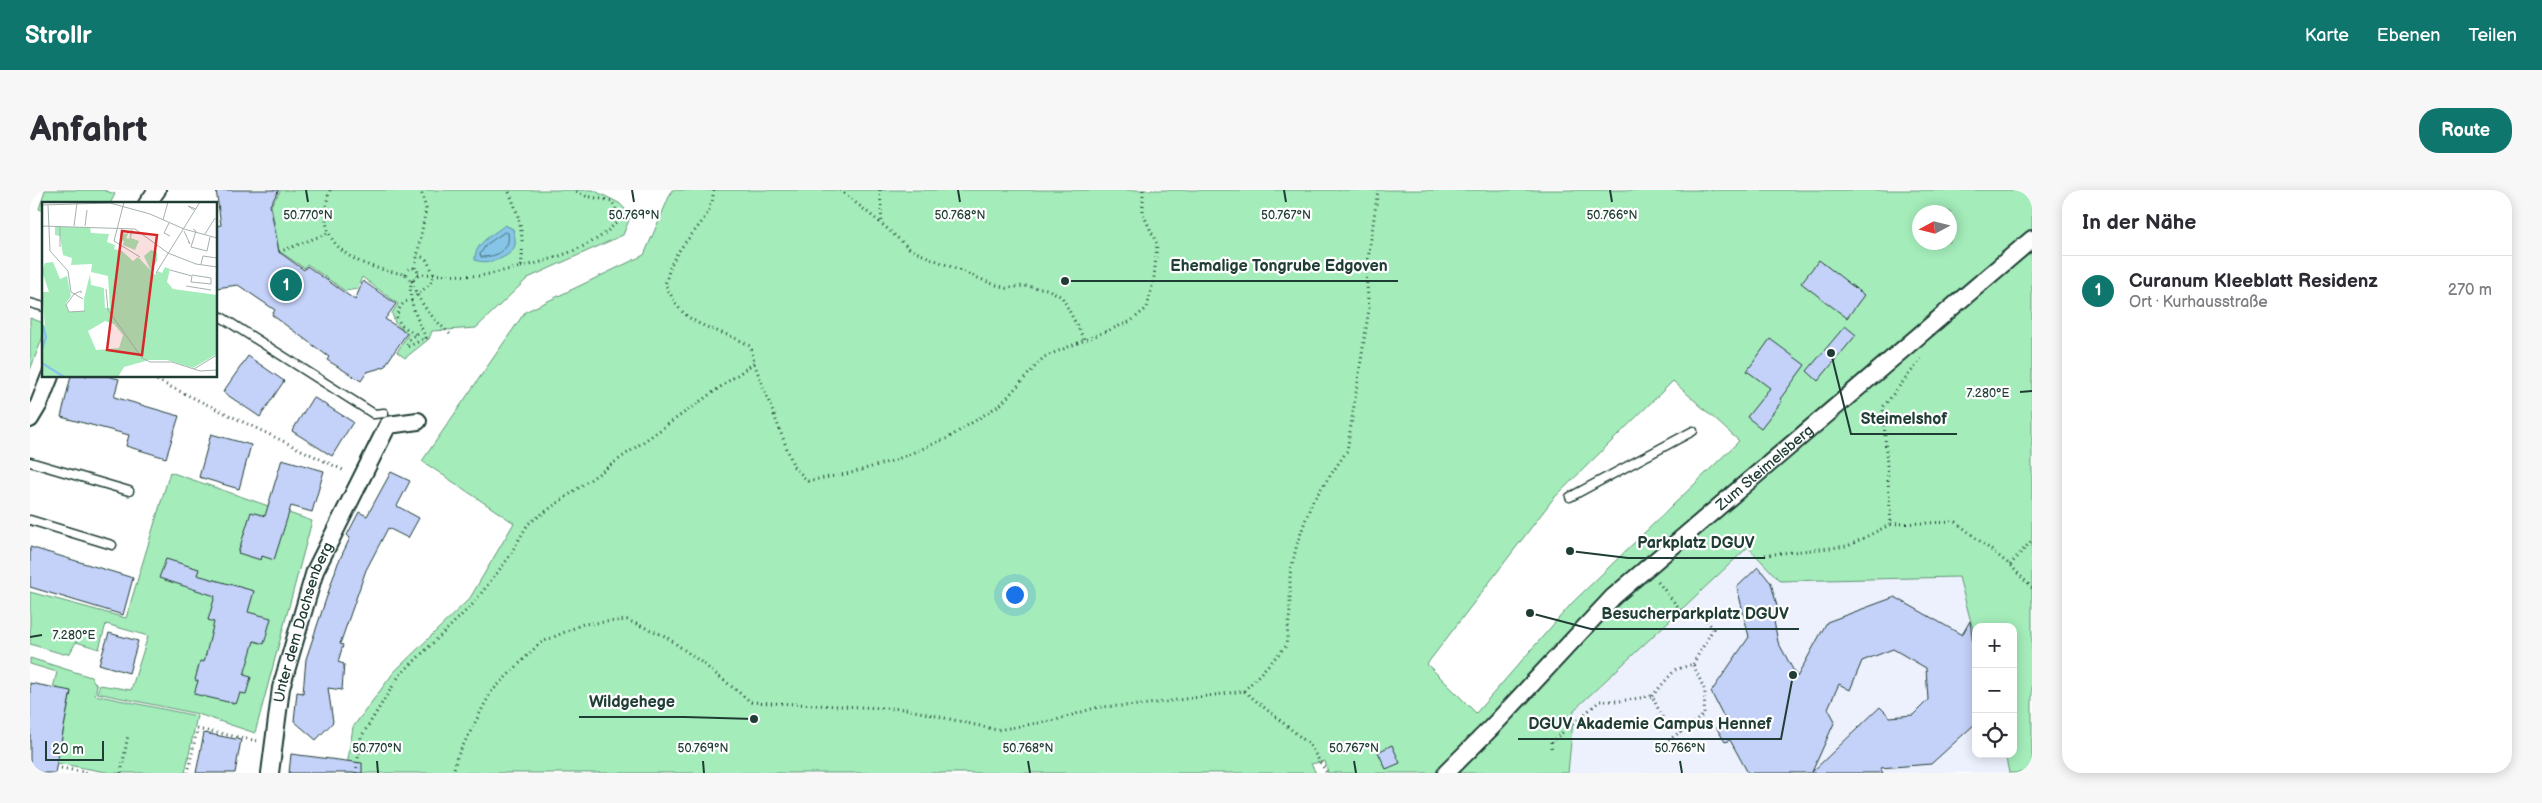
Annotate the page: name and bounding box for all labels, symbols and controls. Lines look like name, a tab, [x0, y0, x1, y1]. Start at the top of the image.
text: Strollr	[25, 21, 92, 50]
text: Karte	[2305, 25, 2349, 46]
text: Ebenen	[2377, 25, 2440, 46]
text: Teilen	[2468, 25, 2517, 46]
button: Route	[2419, 108, 2512, 153]
text: Anfahrt	[30, 109, 148, 152]
inset map	[42, 202, 218, 378]
north arrow	[1912, 205, 1957, 250]
text: 50.770°N	[283, 208, 333, 223]
text: 50.769°N	[609, 208, 660, 223]
text: 50.768°N	[934, 208, 986, 223]
text: 50.767°N	[1261, 208, 1311, 223]
text: 50.766°N	[1586, 208, 1638, 223]
text: In der Nähe	[2082, 210, 2196, 235]
callout: Ehemalige Tongrube Edgoven	[1161, 250, 1398, 281]
text: Ehemalige Tongrube Edgoven	[1170, 257, 1388, 276]
pin: 1	[270, 266, 302, 304]
text: Curanum Kleeblatt Residenz	[2129, 270, 2378, 293]
text: 1	[2095, 281, 2101, 300]
text: 270 m	[2448, 281, 2492, 300]
text: Ort · Kurhausstraße	[2129, 293, 2268, 312]
text: 7.280°E	[1967, 386, 2009, 401]
callout: Steimelshof	[1851, 403, 1957, 434]
text: Steimelshof	[1861, 410, 1948, 429]
street label: Zum Steimelsberg	[1711, 421, 1818, 515]
callout: Parkplatz DGUV	[1628, 527, 1765, 558]
text: Parkplatz DGUV	[1637, 534, 1755, 553]
street label: Unter dem Dachsenberg	[270, 539, 338, 704]
your location	[1002, 582, 1028, 608]
callout: Besucherparkplatz DGUV	[1591, 598, 1799, 629]
text: Besucherparkplatz DGUV	[1601, 605, 1789, 624]
map controls	[1972, 623, 2017, 758]
button: +	[1972, 623, 2017, 668]
text: 7.280°E	[53, 628, 95, 643]
button: −	[1972, 668, 2017, 713]
callout: Wildgehege	[579, 686, 685, 717]
text: Wildgehege	[589, 693, 675, 712]
callout: DGUV Akademie Campus Hennef	[1518, 708, 1781, 739]
button: locate	[1972, 713, 2017, 758]
text: DGUV Akademie Campus Hennef	[1528, 715, 1773, 734]
scale bar	[45, 738, 104, 761]
text: 20 m	[52, 741, 84, 758]
text: 50.770°N	[352, 741, 402, 756]
text: 50.769°N	[678, 741, 729, 756]
text: 50.768°N	[1002, 741, 1054, 756]
text: 50.767°N	[1329, 741, 1379, 756]
text: 50.766°N	[1654, 741, 1706, 756]

